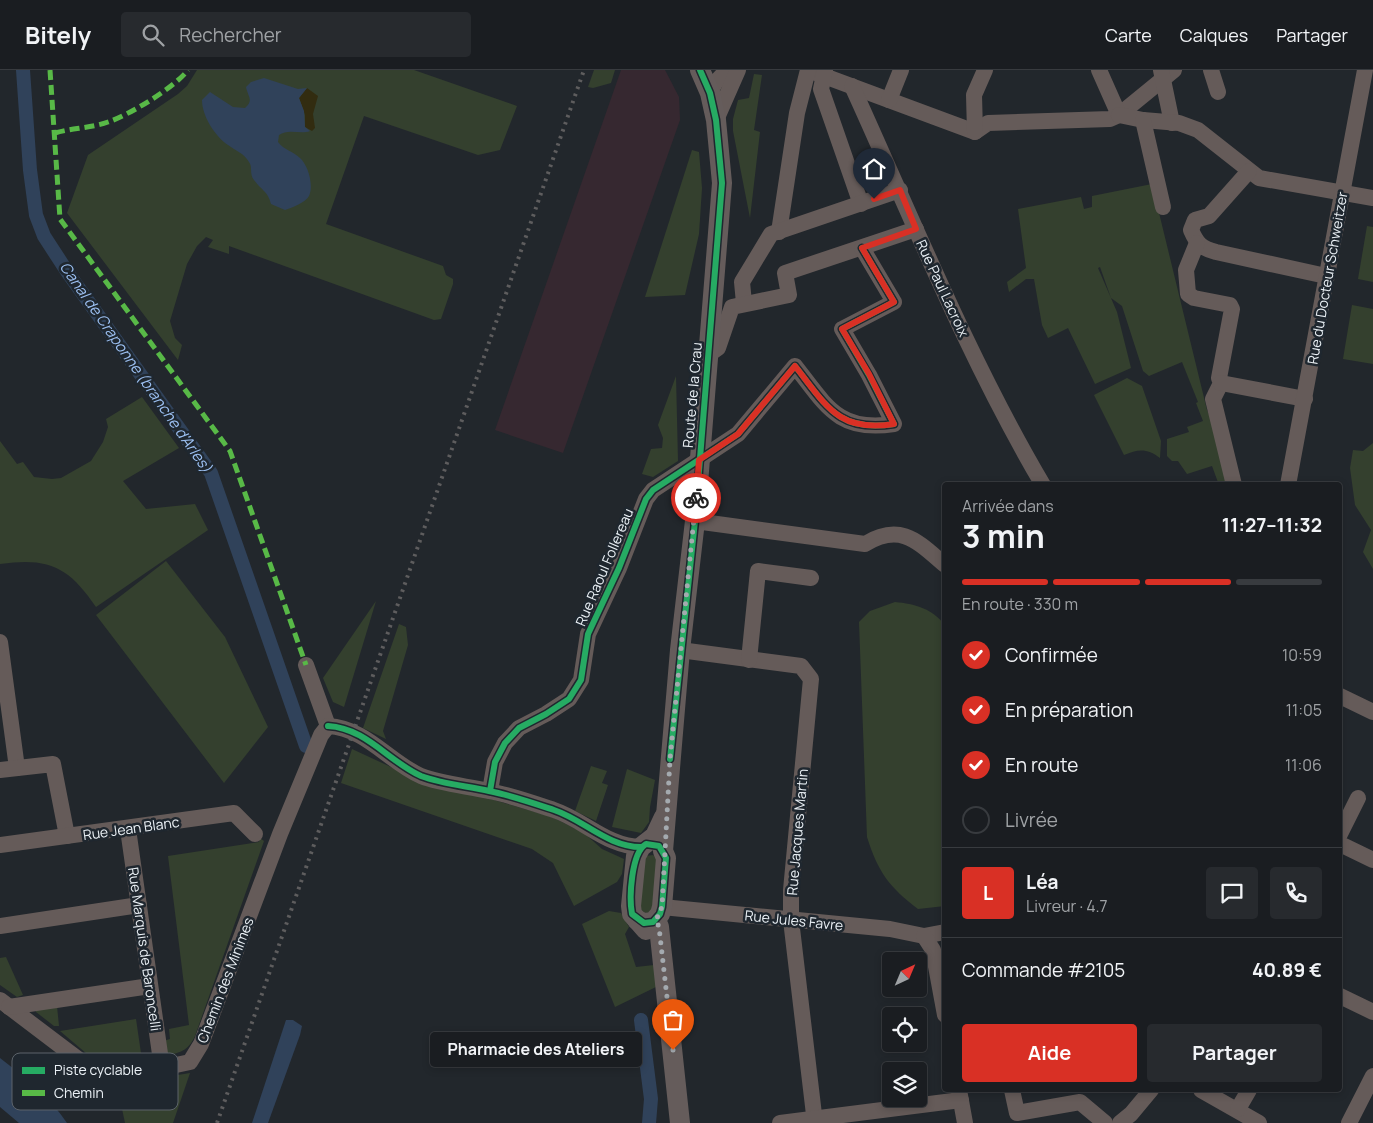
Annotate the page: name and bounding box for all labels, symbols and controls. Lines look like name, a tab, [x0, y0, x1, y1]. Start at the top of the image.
search box	[121, 12, 471, 57]
text: Bitely	[25, 18, 91, 51]
icon: search	[139, 21, 167, 49]
text: Rechercher	[179, 22, 282, 48]
text: Carte	[1105, 23, 1152, 47]
text: Calques	[1180, 23, 1248, 47]
text: Partager	[1276, 23, 1348, 47]
pin	[853, 148, 895, 199]
icon: home	[860, 155, 888, 183]
street label: Rue du Docteur Schweitzer	[1302, 190, 1352, 366]
street label: Rue Paul Lacroix	[912, 236, 974, 340]
water label: Canal de Craponne (branche d'Arles)	[55, 257, 217, 477]
street label: Route de la Crau	[678, 341, 706, 449]
courier	[671, 473, 721, 523]
icon: bike	[682, 484, 710, 512]
text: Arrivée dans	[962, 495, 1054, 517]
street label: Rue Raoul Follereau	[571, 505, 637, 629]
text: 11:27–11:32	[1222, 512, 1322, 538]
text: 3 min	[962, 514, 1045, 558]
text: En route · 330 m	[962, 593, 1078, 615]
icon: check	[962, 641, 990, 669]
text: Confirmée	[1005, 642, 1098, 668]
text: 10:59	[1282, 644, 1322, 666]
icon: check	[962, 696, 990, 724]
text: En préparation	[1005, 697, 1133, 723]
text: 11:05	[1286, 699, 1322, 721]
icon: check	[962, 751, 990, 779]
text: En route	[1005, 752, 1078, 778]
text: 11:06	[1285, 754, 1322, 776]
street label: Rue Jacques Martin	[782, 768, 812, 896]
text: Livrée	[1005, 807, 1058, 833]
street label: Rue Jean Blanc	[82, 812, 181, 844]
street label: Rue Marquis de Baroncelli	[124, 866, 166, 1032]
button: chat	[1206, 867, 1258, 919]
button: phone	[1270, 867, 1322, 919]
text: Léa	[1026, 869, 1058, 895]
text: L	[983, 880, 993, 906]
text: Livreur · 4.7	[1026, 895, 1108, 917]
street label: Rue Jules Favre	[744, 905, 844, 935]
street label: Chemin des Minimes	[192, 914, 258, 1046]
north arrow	[882, 952, 928, 998]
map controls	[882, 952, 927, 1107]
text: Commande #2105	[962, 957, 1125, 983]
text: 40.89 €	[1252, 957, 1322, 983]
pin	[652, 999, 694, 1050]
icon: bag	[659, 1006, 687, 1034]
button: locate	[882, 1007, 927, 1052]
button: Aide	[962, 1024, 1137, 1082]
button: Partager	[1147, 1024, 1322, 1082]
callout: Pharmacie des Ateliers	[430, 1032, 643, 1068]
text: Pharmacie des Ateliers	[448, 1038, 624, 1060]
legend	[12, 1053, 178, 1110]
text: Piste cyclable	[54, 1060, 142, 1079]
button: layers	[882, 1062, 927, 1107]
text: Chemin	[54, 1083, 104, 1102]

